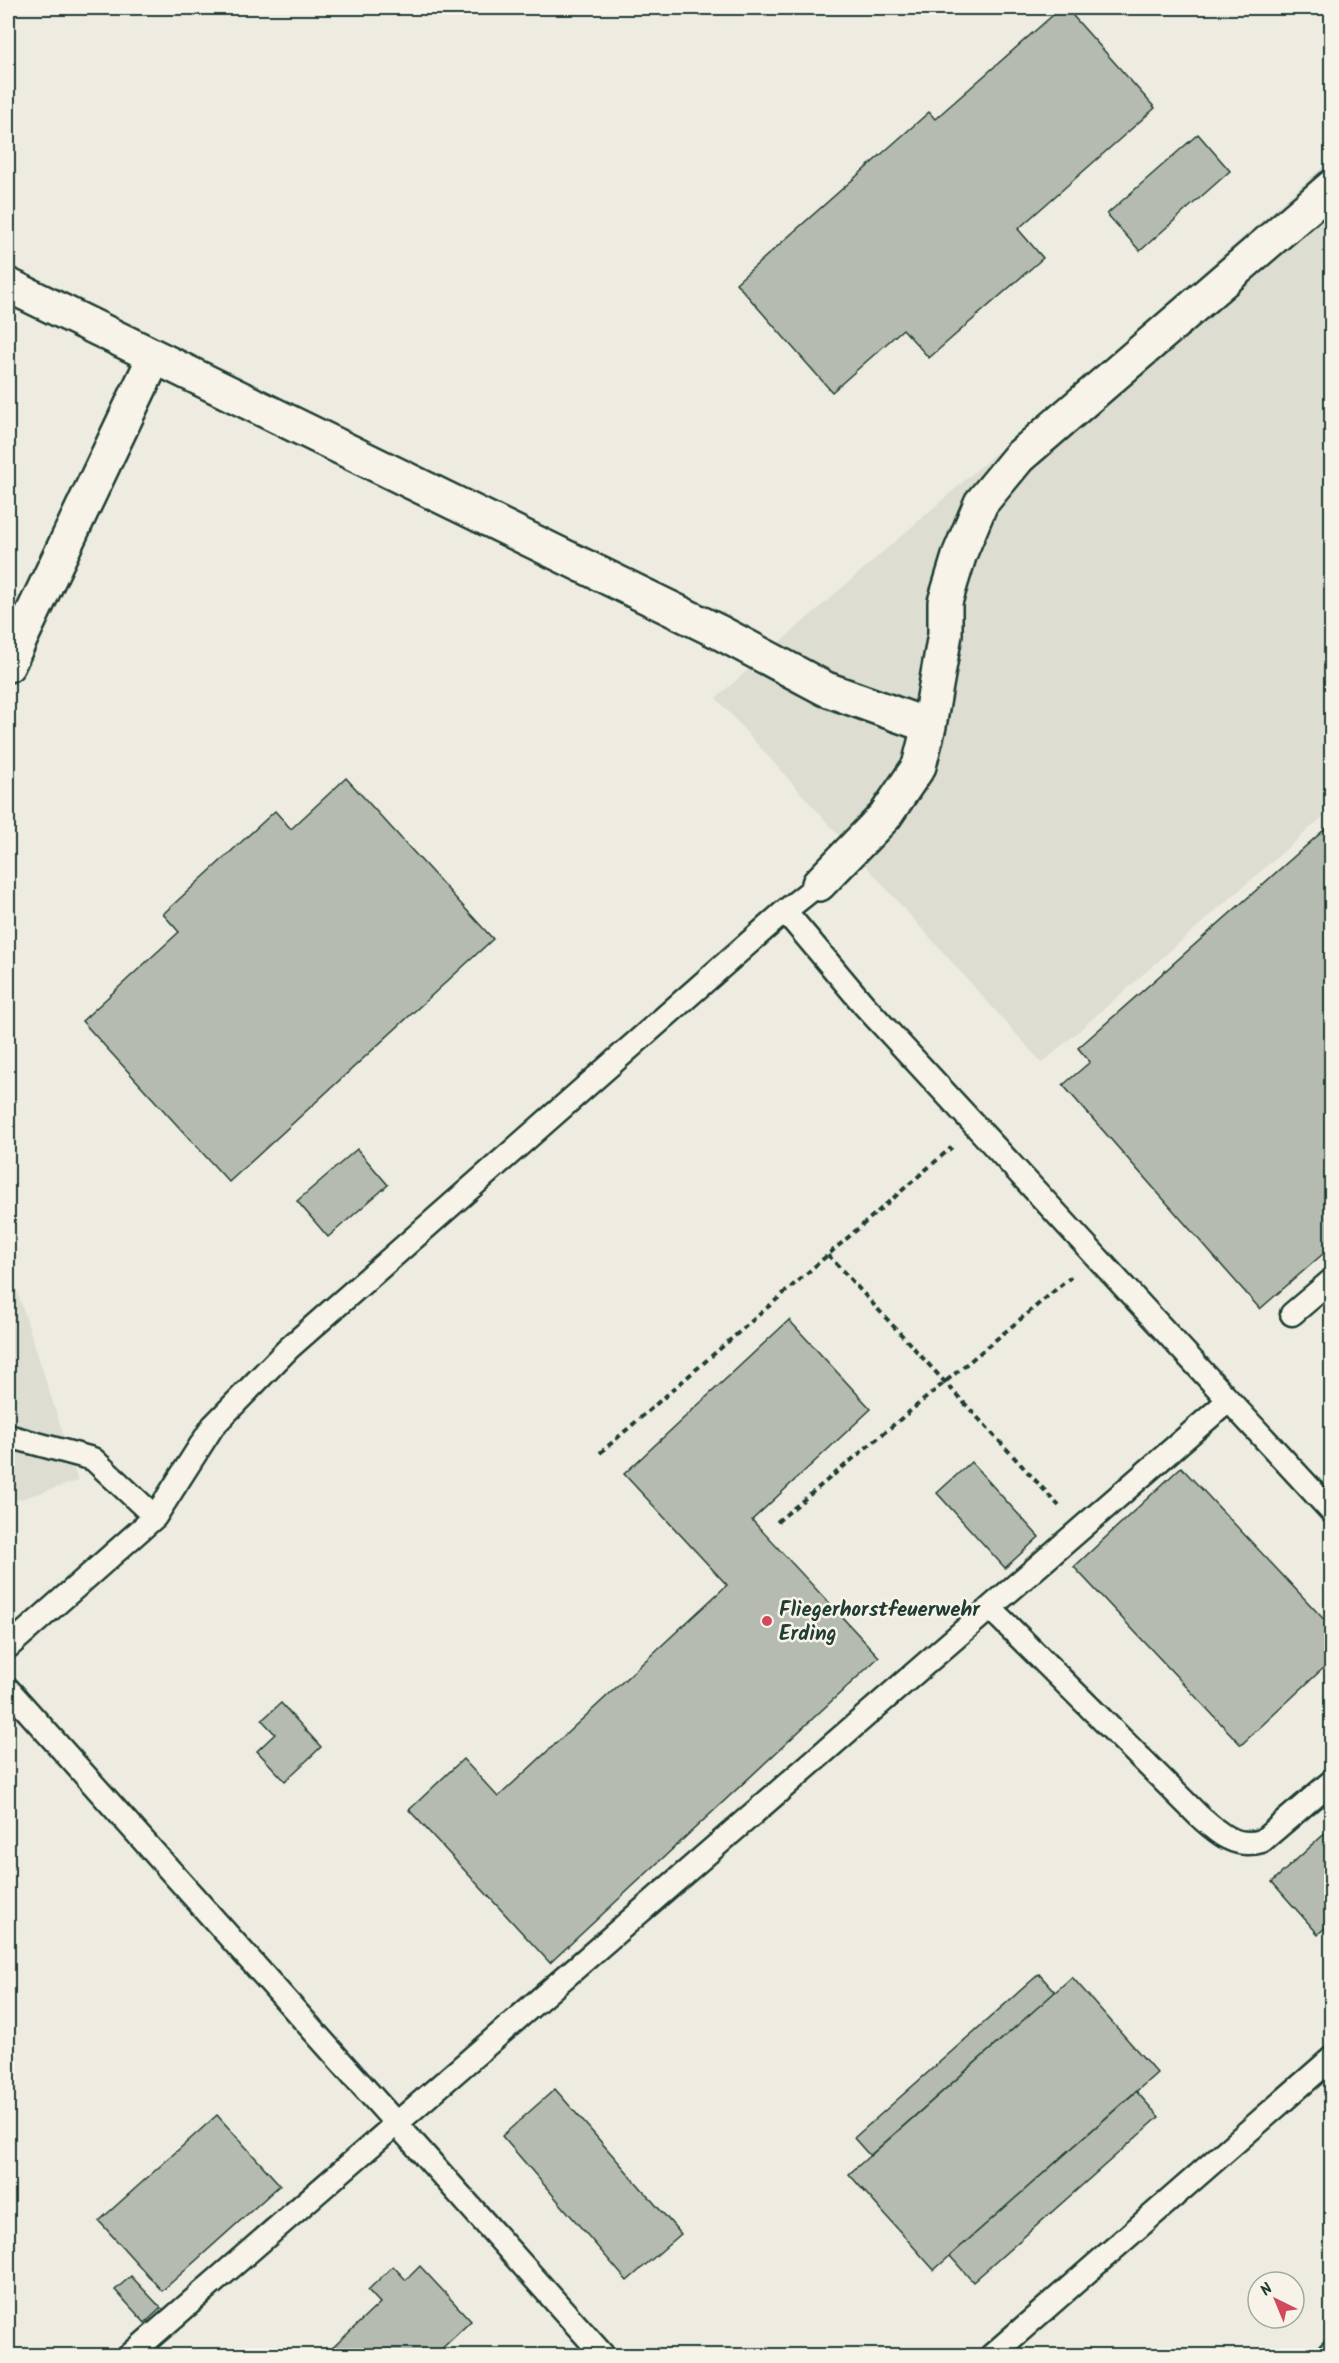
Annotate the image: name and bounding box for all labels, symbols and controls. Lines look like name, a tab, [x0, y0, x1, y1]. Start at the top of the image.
place label: Fliegerhorstfeuerwehr Erding	[779, 1594, 981, 1651]
marker: Fliegerhorstfeuerwehr Erding	[760, 1614, 774, 1628]
north arrow	[1246, 2270, 1306, 2330]
text: N	[1255, 2278, 1279, 2303]

